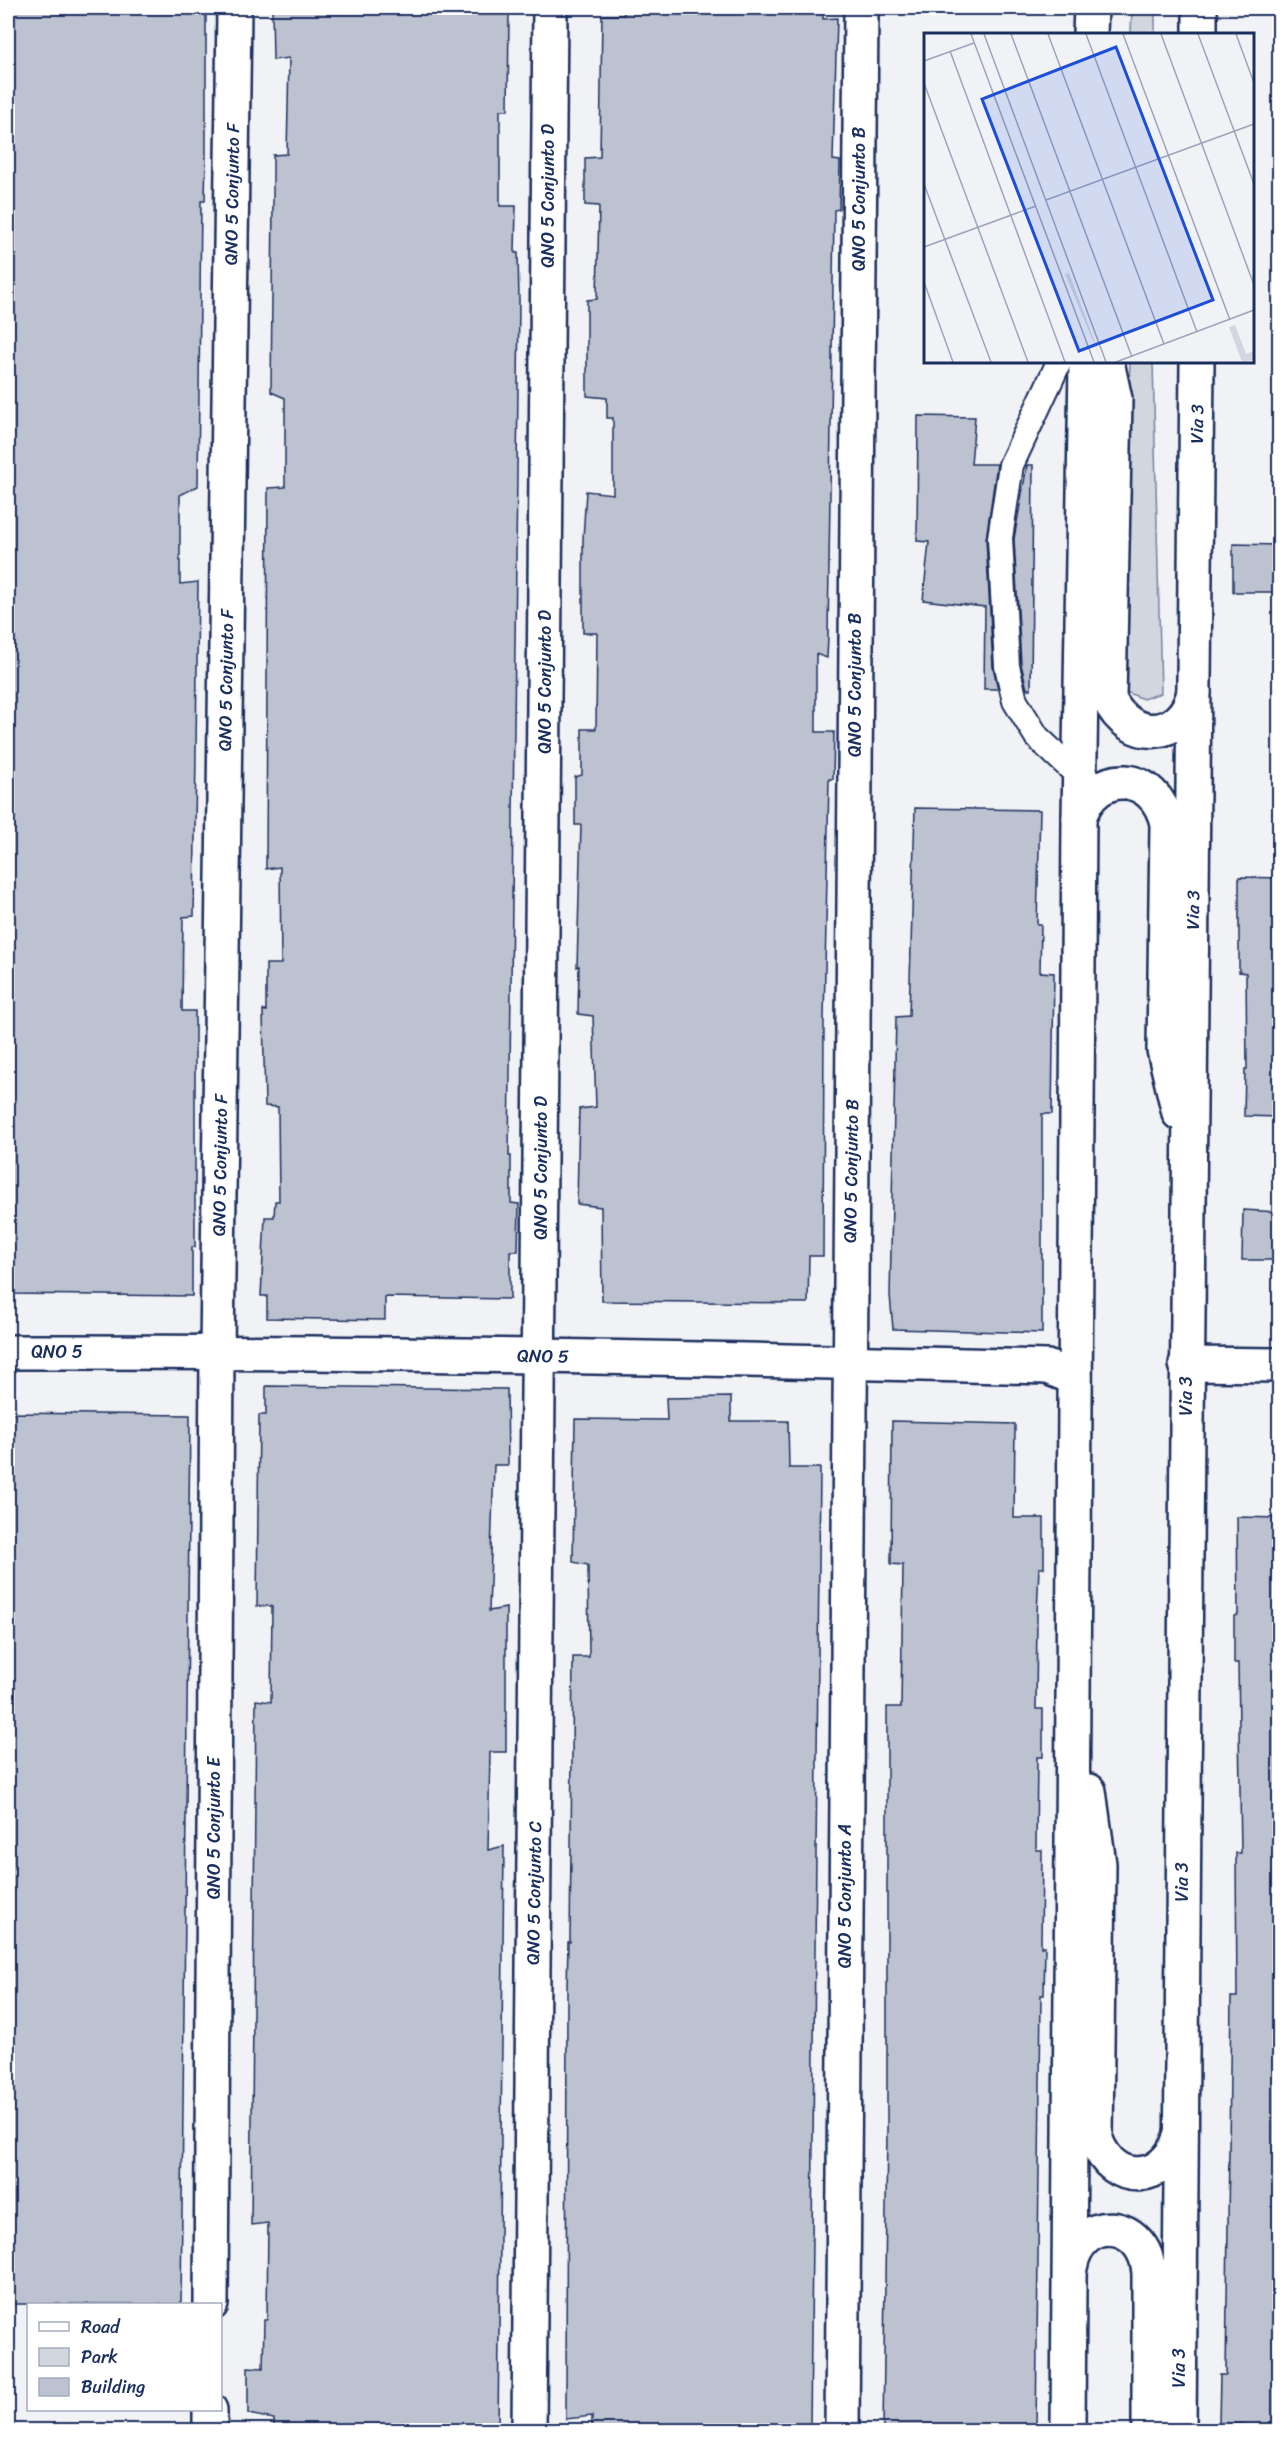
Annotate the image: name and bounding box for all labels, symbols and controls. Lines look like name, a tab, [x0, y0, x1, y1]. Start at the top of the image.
inset map	[924, 33, 1254, 363]
street label: QNO 5 Conjunto F	[215, 121, 249, 266]
street label: QNO 5 Conjunto D	[532, 124, 564, 268]
street label: QNO 5 Conjunto B	[843, 127, 875, 271]
street label: Via 3	[1181, 404, 1213, 444]
street label: QNO 5 Conjunto F	[209, 607, 243, 752]
street label: QNO 5 Conjunto D	[529, 610, 561, 754]
street label: QNO 5 Conjunto B	[839, 613, 871, 757]
street label: Via 3	[1177, 890, 1209, 930]
street label: QNO 5 Conjunto F	[203, 1092, 237, 1237]
street label: QNO 5 Conjunto D	[525, 1096, 557, 1240]
street label: QNO 5 Conjunto B	[834, 1099, 868, 1243]
street label: QNO 5	[31, 1336, 83, 1368]
street label: QNO 5	[517, 1340, 569, 1372]
street label: Via 3	[1170, 1376, 1202, 1416]
street label: QNO 5 Conjunto E	[198, 1756, 230, 1899]
street label: QNO 5 Conjunto C	[517, 1820, 551, 1965]
street label: QNO 5 Conjunto A	[829, 1824, 861, 1968]
street label: Via 3	[1166, 1862, 1198, 1902]
legend	[27, 2303, 222, 2411]
text: Road	[81, 2311, 121, 2343]
text: Park	[81, 2341, 118, 2373]
street label: Via 3	[1163, 2348, 1195, 2388]
text: Building	[81, 2371, 145, 2403]

